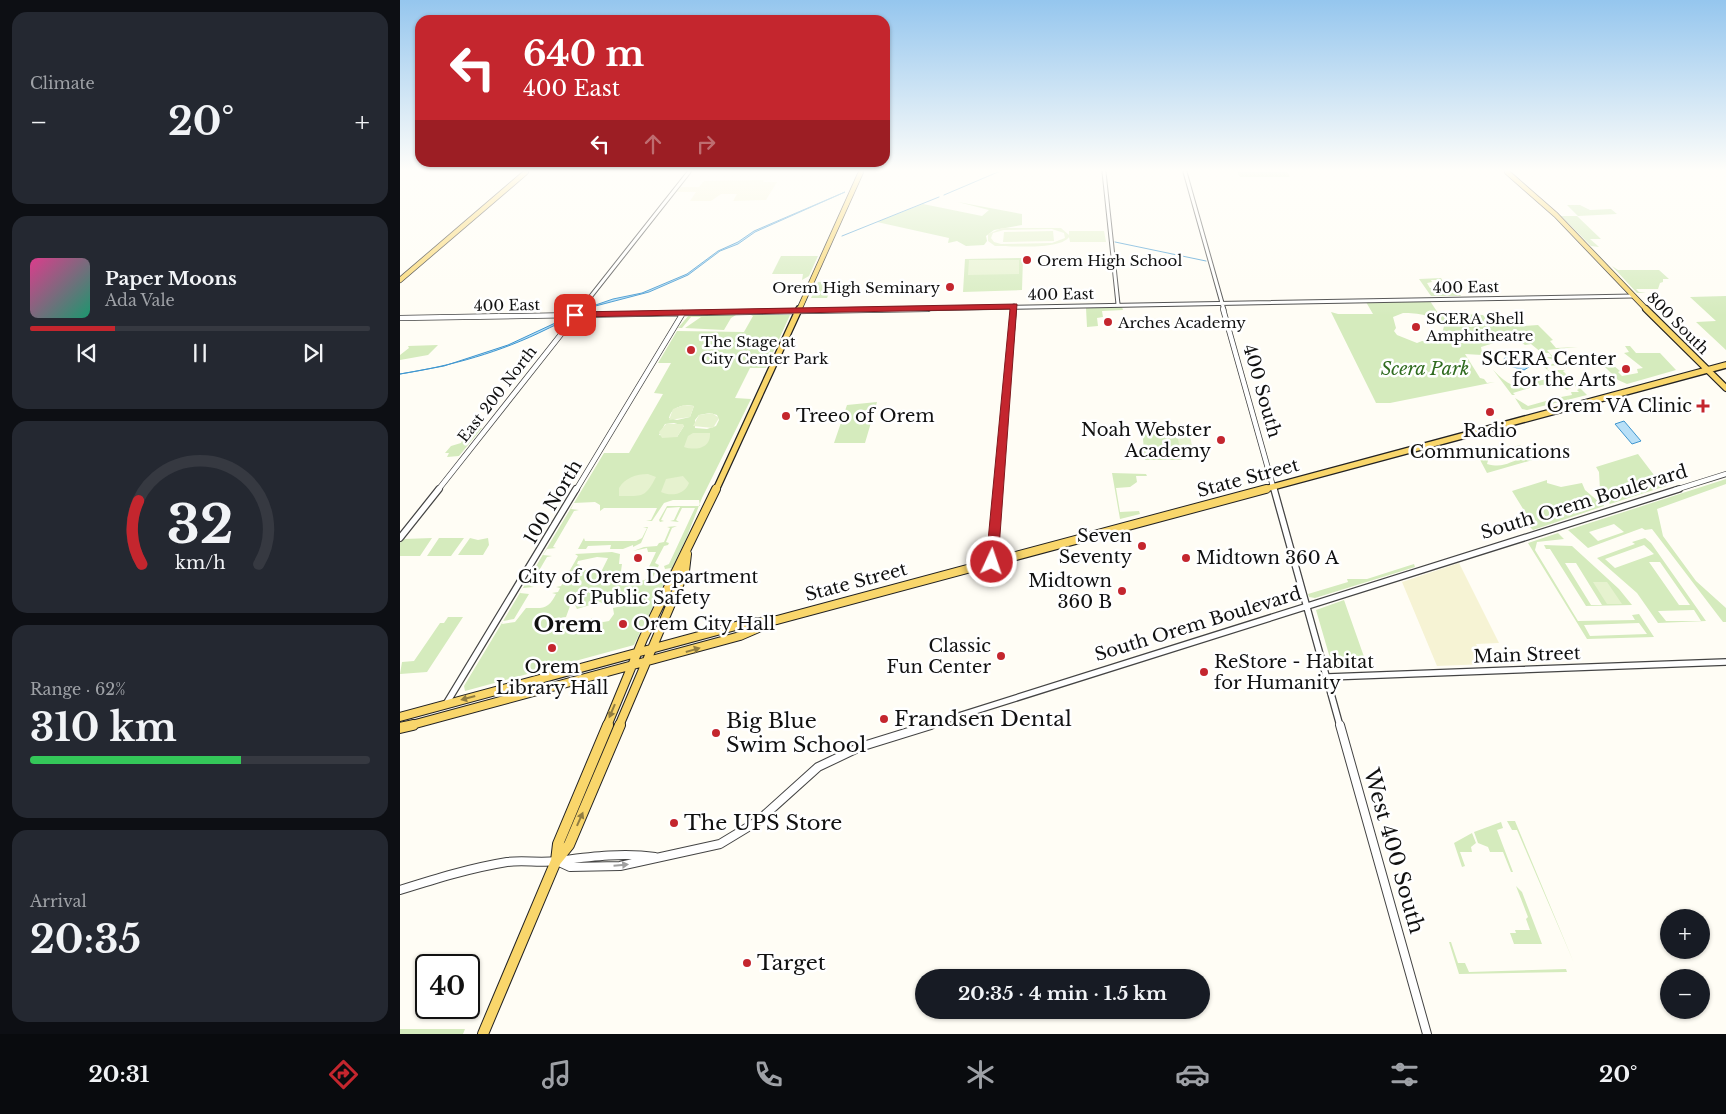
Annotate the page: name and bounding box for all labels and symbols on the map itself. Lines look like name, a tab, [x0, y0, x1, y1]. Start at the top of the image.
place label: Orem High School	[1037, 251, 1182, 270]
marker: Orem High School	[1021, 254, 1033, 266]
street label: 400 East	[1433, 277, 1500, 297]
place label: Orem High Seminary	[772, 278, 940, 297]
marker: Orem High Seminary	[944, 281, 956, 293]
street label: 400 East	[1028, 284, 1095, 304]
street label: 800 South	[1643, 288, 1713, 358]
pin	[554, 294, 596, 336]
street label: 400 East	[474, 295, 541, 315]
place label: SCERA Shell Amphitheatre	[1425, 309, 1533, 345]
place label: Arches Academy	[1117, 313, 1246, 332]
marker: Arches Academy	[1102, 316, 1114, 328]
marker: SCERA Shell Amphitheatre	[1410, 321, 1422, 333]
place label: The Stage at City Center Park	[701, 332, 829, 368]
street label: East 200 North	[454, 342, 540, 446]
street label: 400 South	[1238, 342, 1286, 440]
marker: The Stage at City Center Park	[685, 344, 697, 356]
place label: SCERA Center for the Arts	[1482, 348, 1616, 391]
park label: Scera Park	[1381, 358, 1469, 380]
marker: SCERA Center for the Arts	[1620, 363, 1632, 375]
place label: Orem VA Clinic	[1547, 395, 1692, 417]
marker: Orem VA Clinic	[1696, 399, 1710, 413]
place label: Treeo of Orem	[796, 405, 935, 427]
marker: Radio Communications	[1484, 406, 1496, 418]
marker: Treeo of Orem	[780, 410, 792, 422]
place label: Noah Webster Academy	[1081, 419, 1211, 462]
place label: Radio Communications	[1410, 420, 1570, 463]
marker: Noah Webster Academy	[1215, 434, 1227, 446]
street label: State Street	[1195, 454, 1302, 502]
street label: 100 North	[519, 456, 587, 548]
street label: South Orem Boulevard	[1478, 460, 1690, 544]
place label: Seven Seventy	[1059, 525, 1132, 568]
position arrow	[965, 535, 1017, 587]
marker: Seven Seventy	[1136, 540, 1148, 552]
place label: Midtown 360 A	[1196, 547, 1340, 569]
marker: City of Orem Department of Public Safety	[632, 552, 644, 564]
marker: Midtown 360 A	[1180, 552, 1192, 564]
street label: State Street	[803, 558, 910, 606]
place label: City of Orem Department of Public Safety	[518, 566, 759, 609]
place label: Midtown 360 B	[1028, 570, 1112, 613]
street label: South Orem Boulevard	[1092, 582, 1304, 666]
marker: Midtown 360 B	[1116, 585, 1128, 597]
district label: Orem	[534, 611, 602, 638]
place label: Orem City Hall	[633, 613, 775, 635]
marker: Orem City Hall	[617, 618, 629, 630]
place label: Classic Fun Center	[886, 635, 991, 678]
marker: Orem Library Hall	[546, 642, 558, 654]
street label: Main Street	[1473, 642, 1581, 668]
one-way arrow	[685, 645, 700, 653]
marker: Classic Fun Center	[995, 650, 1007, 662]
place label: ReStore - Habitat for Humanity	[1214, 651, 1374, 694]
place label: Orem Library Hall	[496, 656, 608, 699]
marker: ReStore - Habitat for Humanity	[1198, 666, 1210, 678]
one-way arrow	[461, 695, 476, 703]
one-way arrow	[608, 704, 616, 719]
place label: Frandsen Dental	[894, 706, 1072, 732]
place label: Big Blue Swim School	[726, 708, 867, 758]
marker: Frandsen Dental	[878, 713, 890, 725]
marker: Big Blue Swim School	[710, 727, 722, 739]
street label: West 400 South	[1358, 764, 1430, 937]
place label: The UPS Store	[684, 810, 842, 836]
one-way arrow	[576, 812, 584, 826]
marker: The UPS Store	[668, 817, 680, 829]
one-way arrow	[613, 861, 629, 869]
place label: Target	[757, 950, 826, 976]
speed limit sign: 40	[415, 954, 480, 1019]
marker: Target	[741, 957, 753, 969]

